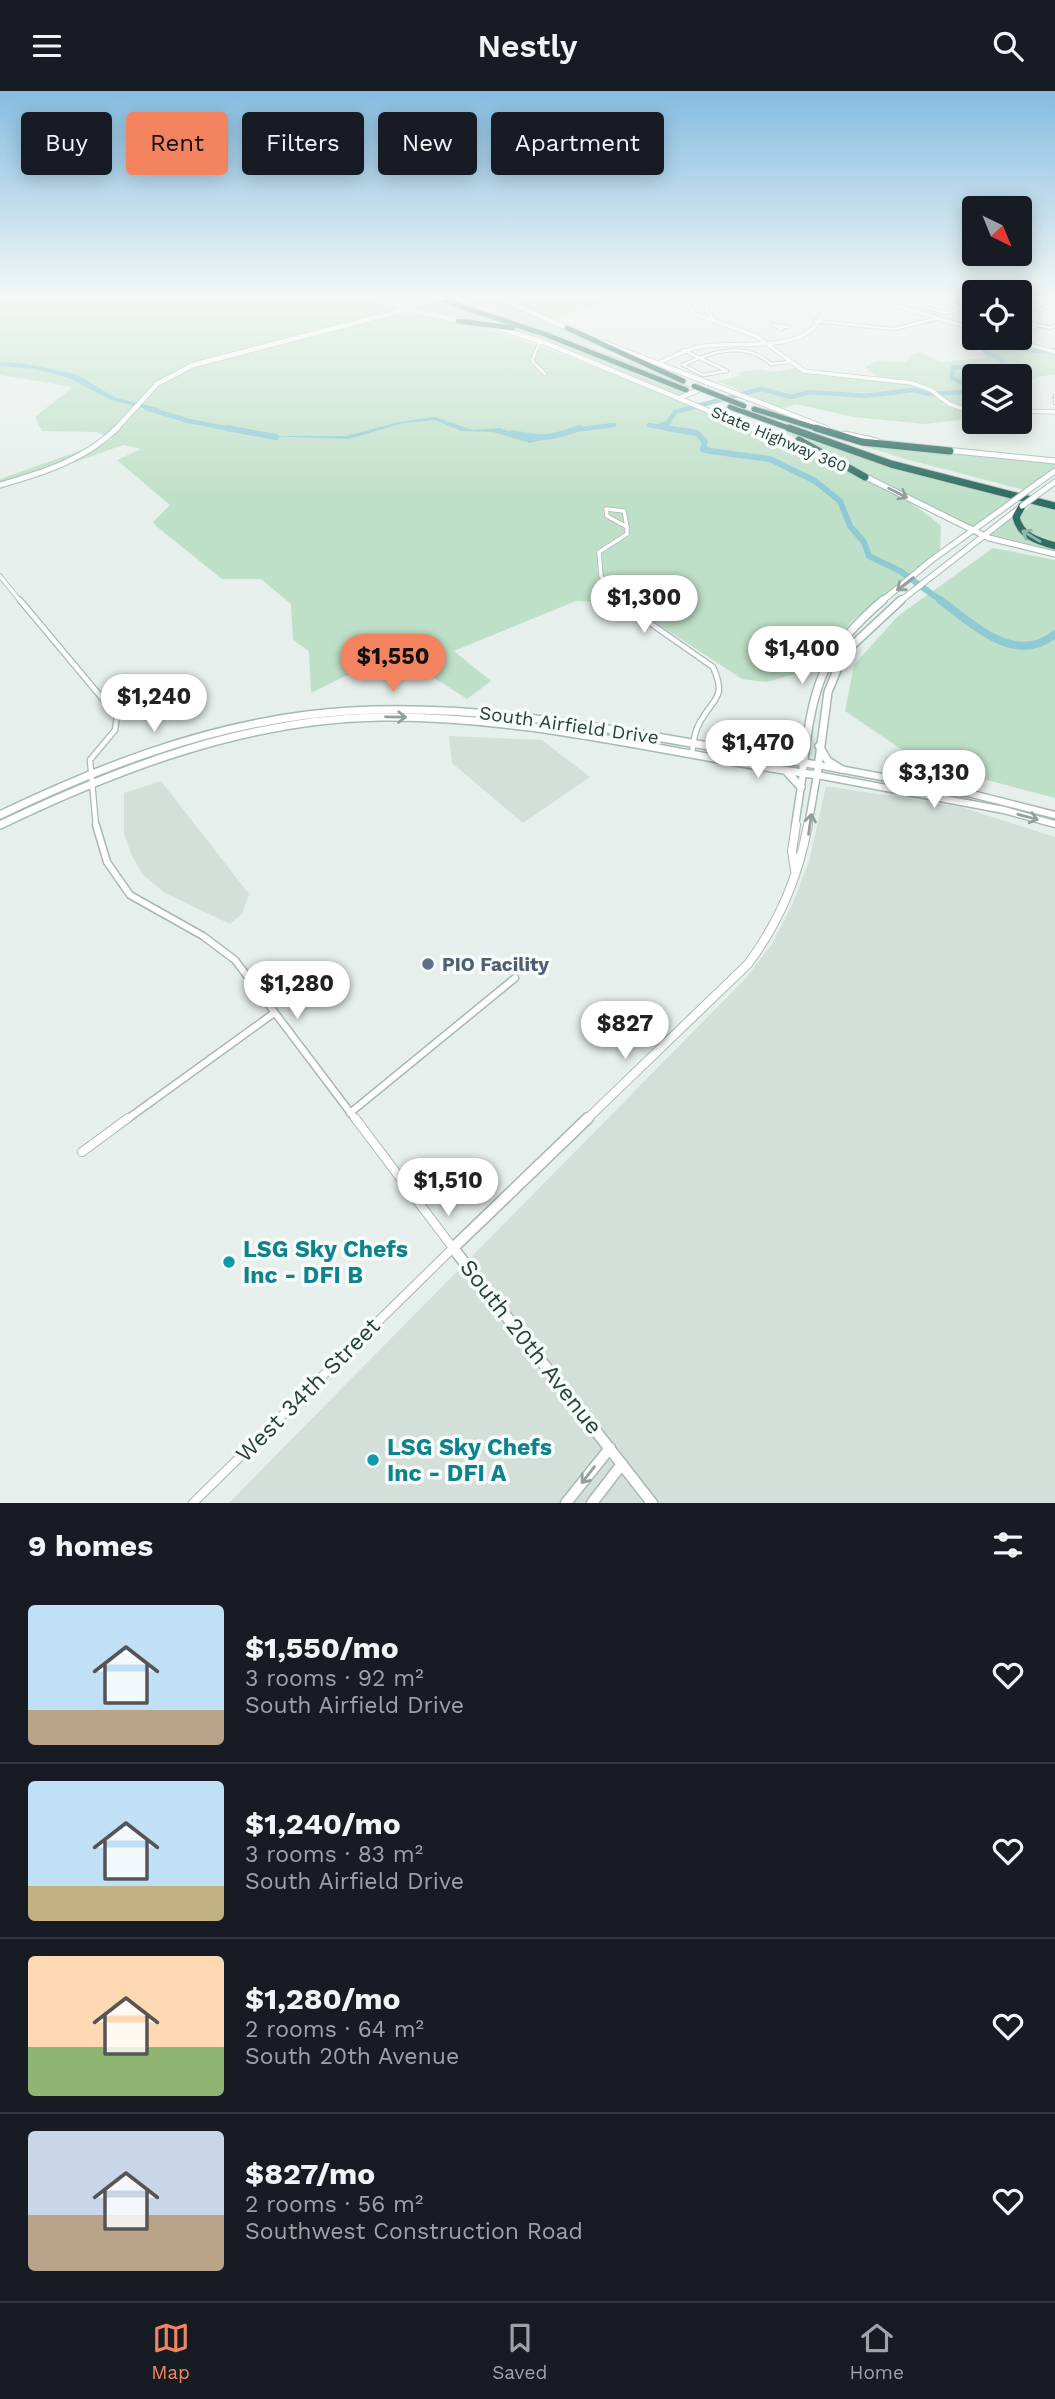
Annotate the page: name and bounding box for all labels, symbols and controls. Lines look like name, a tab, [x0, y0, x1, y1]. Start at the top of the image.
icon: menu	[28, 27, 66, 65]
text: Nestly	[478, 27, 577, 65]
icon: search	[989, 27, 1027, 65]
chip: Buy	[21, 112, 112, 175]
chip: Rent	[126, 112, 228, 175]
chip: Filters	[242, 112, 364, 175]
chip: New	[378, 112, 477, 175]
chip: Apartment	[491, 112, 664, 175]
north arrow	[962, 196, 1032, 266]
map controls	[962, 196, 1032, 434]
button: locate	[962, 280, 1032, 350]
button: layers	[962, 364, 1032, 434]
street label: State Highway 360	[708, 402, 850, 476]
one-way arrow	[887, 487, 908, 501]
one-way arrow	[1022, 528, 1042, 542]
pin: $1,300	[587, 575, 701, 635]
one-way arrow	[897, 576, 915, 591]
text: $1,300	[607, 584, 681, 611]
pin: $1,400	[745, 627, 859, 686]
pin: $1,550	[336, 635, 450, 694]
text: $1,400	[764, 635, 840, 662]
text: $1,550	[357, 643, 429, 670]
pin: $1,240	[97, 675, 211, 734]
text: $1,240	[117, 683, 191, 710]
street label: South Airfield Drive	[478, 701, 660, 749]
one-way arrow	[384, 710, 407, 724]
pin: $1,470	[701, 721, 815, 780]
text: $1,470	[721, 729, 795, 756]
pin: $3,130	[877, 751, 991, 810]
text: $3,130	[898, 759, 970, 786]
one-way arrow	[1016, 811, 1039, 824]
one-way arrow	[803, 813, 816, 836]
place label: PIO Facility	[442, 953, 549, 976]
marker: PIO Facility	[420, 956, 436, 972]
pin: $1,280	[240, 961, 354, 1021]
text: $1,280	[260, 970, 334, 997]
pin: $827	[584, 1002, 666, 1061]
text: $827	[597, 1010, 653, 1037]
pin: $1,510	[391, 1159, 505, 1218]
text: $1,510	[413, 1167, 483, 1194]
place label: LSG Sky Chefs Inc - DFI B	[243, 1236, 408, 1289]
marker: LSG Sky Chefs Inc - DFI B	[221, 1254, 237, 1270]
street label: South 20th Avenue	[454, 1254, 608, 1440]
street label: West 34th Street	[230, 1312, 386, 1468]
place label: LSG Sky Chefs Inc - DFI A	[387, 1434, 552, 1487]
marker: LSG Sky Chefs Inc - DFI A	[365, 1452, 381, 1468]
one-way arrow	[581, 1466, 596, 1484]
icon: filters	[989, 1526, 1027, 1564]
text: 9 homes	[28, 1528, 153, 1563]
text: $1,550/mo	[245, 1630, 399, 1665]
icon: home	[84, 1633, 168, 1717]
icon: heart	[989, 1656, 1027, 1694]
text: 3 rooms · 92 m²	[245, 1665, 424, 1692]
text: South Airfield Drive	[245, 1692, 464, 1719]
text: $1,240/mo	[245, 1806, 401, 1841]
icon: home	[84, 1809, 168, 1893]
icon: heart	[989, 1832, 1027, 1870]
text: 3 rooms · 83 m²	[245, 1841, 423, 1868]
text: South Airfield Drive	[245, 1868, 464, 1895]
text: $1,280/mo	[245, 1981, 400, 2016]
icon: home	[84, 1984, 168, 2068]
icon: heart	[989, 2007, 1027, 2045]
text: 2 rooms · 64 m²	[245, 2016, 424, 2043]
text: South 20th Avenue	[245, 2043, 459, 2070]
text: $827/mo	[245, 2156, 375, 2191]
icon: home	[84, 2159, 168, 2243]
icon: heart	[989, 2182, 1027, 2220]
text: 2 rooms · 56 m²	[245, 2191, 423, 2218]
text: Southwest Construction Road	[245, 2218, 583, 2245]
tab: Map	[151, 2319, 190, 2384]
tab: Saved	[492, 2319, 547, 2384]
tab: Home	[850, 2319, 904, 2384]

